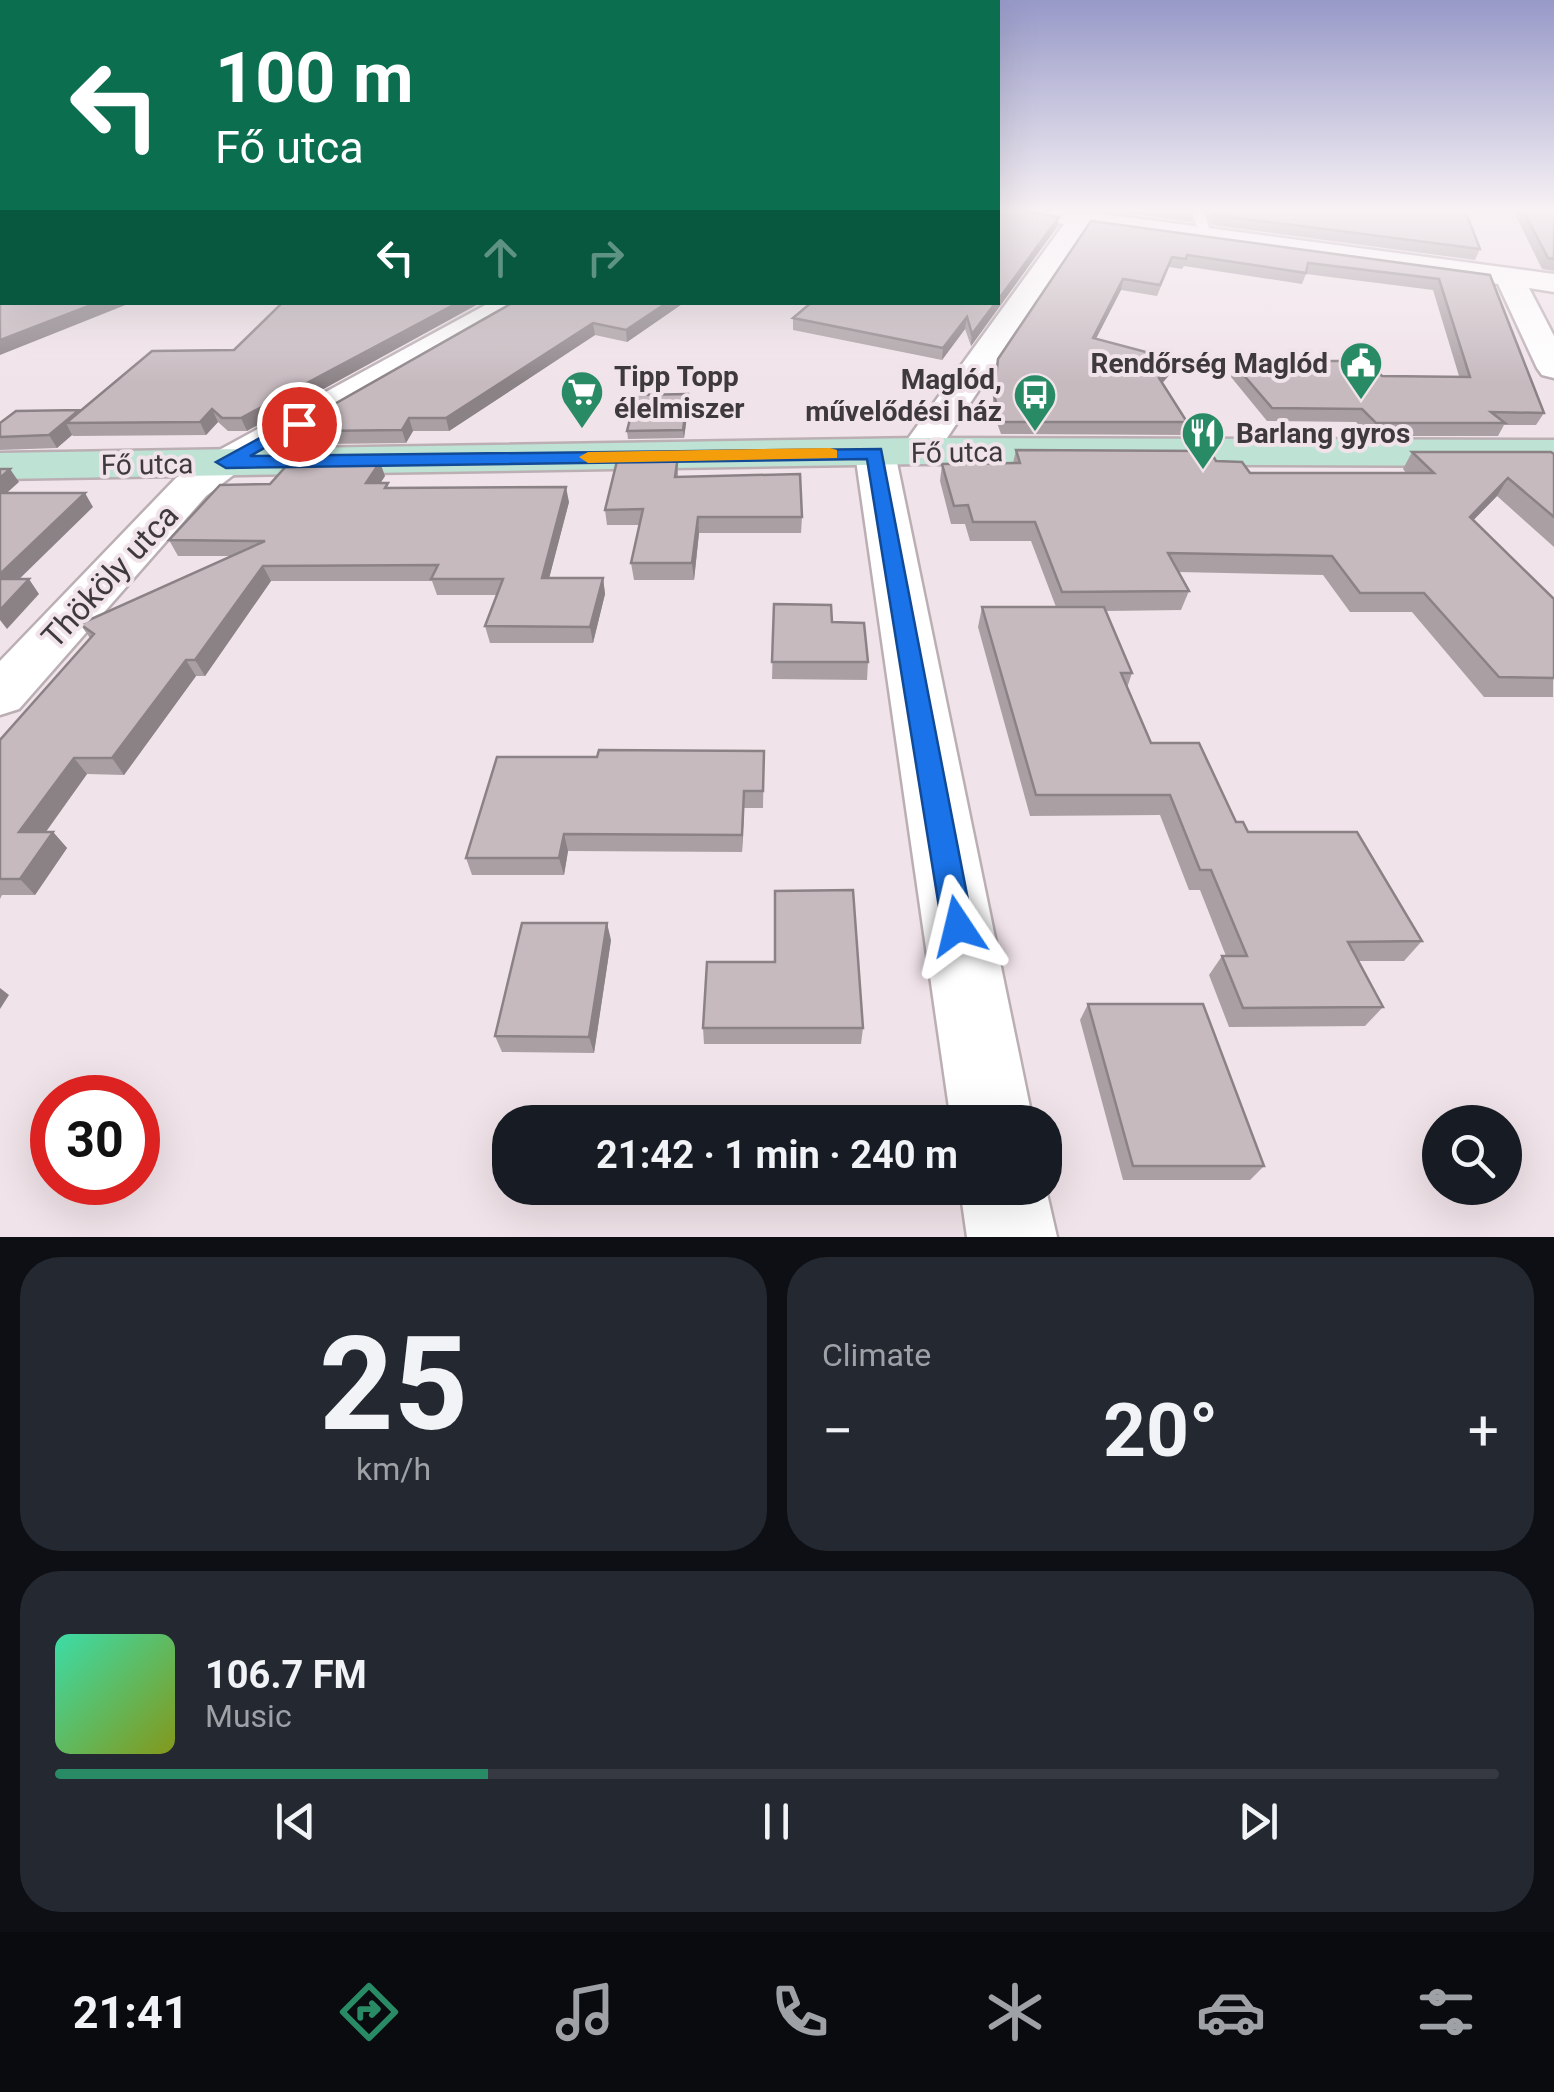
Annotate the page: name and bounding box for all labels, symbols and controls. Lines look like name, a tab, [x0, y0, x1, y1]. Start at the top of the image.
text: 100 m	[215, 37, 414, 119]
icon: left	[50, 40, 180, 170]
text: Fő utca	[215, 121, 364, 174]
icon: left	[368, 230, 423, 285]
icon: ahead	[473, 230, 528, 285]
icon: right	[578, 230, 633, 285]
public building icon: Rendőrség Maglód	[1338, 340, 1384, 401]
place label: Rendőrség Maglód	[1090, 347, 1328, 380]
place label: Tipp Topp élelmiszer	[614, 360, 745, 425]
place label: Maglód, művelődési ház	[805, 363, 1002, 428]
supermarket icon: Tipp Topp élelmiszer	[559, 369, 605, 430]
bus stop icon: Maglód, művelődési ház	[1012, 372, 1058, 433]
pin	[257, 382, 342, 467]
icon: arrive	[272, 397, 327, 452]
restaurant icon: Barlang gyros	[1180, 410, 1226, 471]
place label: Barlang gyros	[1236, 417, 1410, 450]
street label: Fő utca	[910, 435, 1004, 470]
street label: Fő utca	[100, 447, 194, 482]
street label: Thököly utca	[34, 496, 186, 656]
position arrow	[906, 874, 1010, 978]
speed limit sign: 30	[30, 1075, 160, 1205]
map controls	[1422, 1105, 1522, 1205]
button: search	[1422, 1105, 1522, 1205]
text: 21:42 · 1 min · 240 m	[596, 1133, 958, 1177]
text: 25	[319, 1308, 468, 1461]
text: Climate	[822, 1336, 931, 1374]
text: 20°	[1103, 1386, 1218, 1474]
text: −	[822, 1399, 853, 1463]
text: +	[1468, 1399, 1499, 1463]
text: km/h	[356, 1450, 431, 1488]
text: 106.7 FM	[205, 1653, 367, 1697]
text: Music	[205, 1697, 292, 1735]
icon: previous	[268, 1794, 323, 1849]
icon: pause	[749, 1794, 804, 1849]
icon: next	[1231, 1794, 1286, 1849]
icon: directions	[334, 1977, 404, 2047]
icon: music	[550, 1977, 620, 2047]
icon: phone	[765, 1977, 835, 2047]
icon: climate	[980, 1977, 1050, 2047]
icon: car	[1196, 1977, 1266, 2047]
icon: filters	[1411, 1977, 1481, 2047]
text: 21:41	[73, 1986, 189, 2039]

